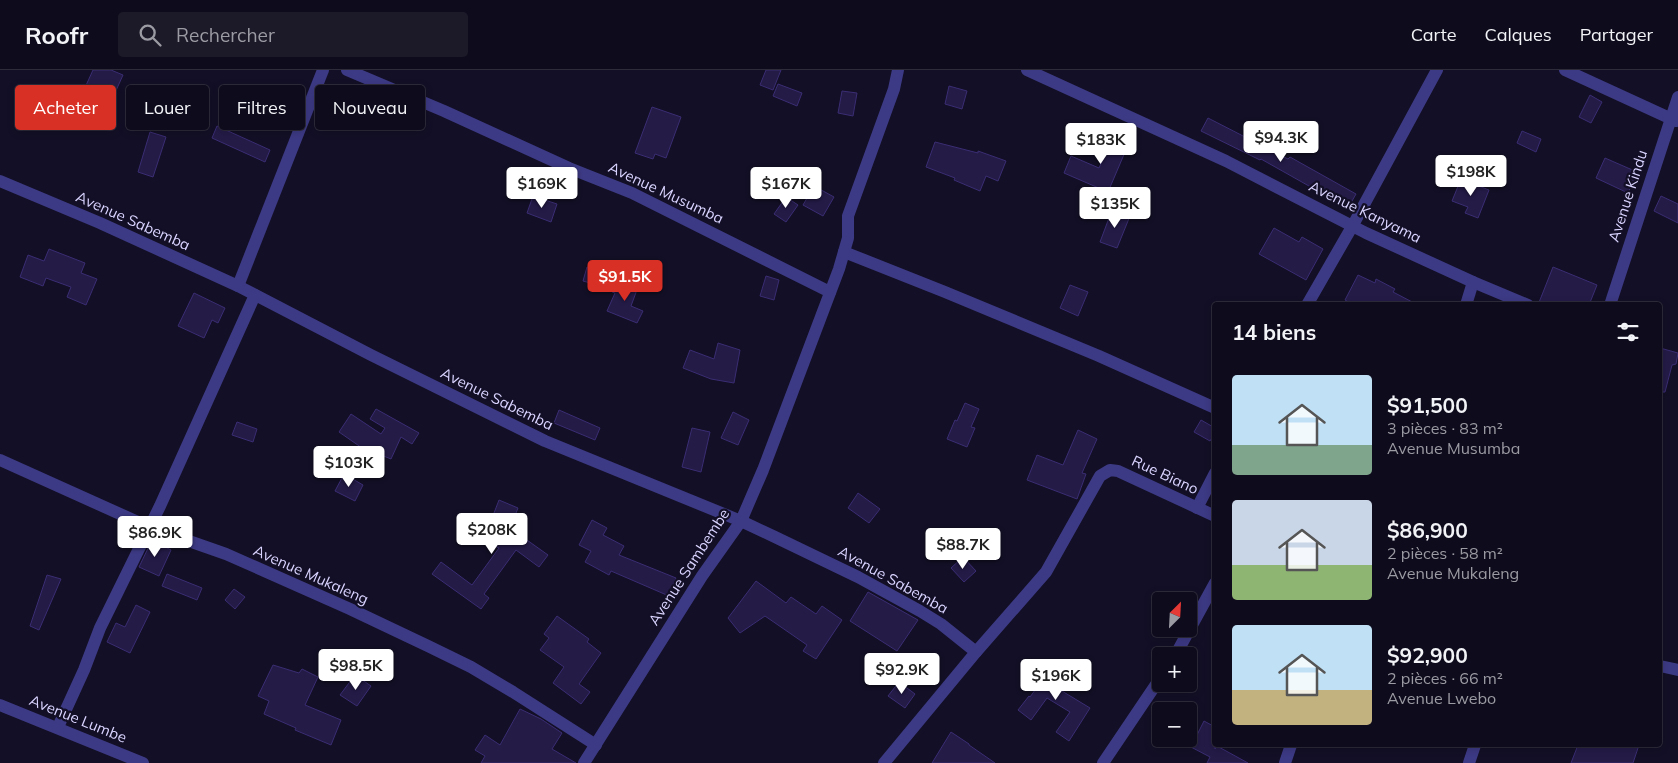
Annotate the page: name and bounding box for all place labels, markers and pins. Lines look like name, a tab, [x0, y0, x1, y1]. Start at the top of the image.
pin: $94.3K	[1240, 121, 1322, 163]
pin: $183K	[1066, 122, 1136, 165]
pin: $198K	[1436, 154, 1506, 197]
pin: $169K	[507, 166, 577, 209]
pin: $167K	[751, 166, 821, 209]
pin: $135K	[1080, 186, 1150, 229]
pin: $91.5K	[584, 260, 666, 302]
pin: $103K	[314, 446, 384, 488]
pin: $208K	[457, 512, 527, 555]
pin: $86.9K	[114, 516, 196, 558]
pin: $88.7K	[922, 528, 1004, 570]
pin: $98.5K	[315, 648, 397, 691]
pin: $92.9K	[861, 652, 943, 695]
pin: $196K	[1021, 658, 1091, 701]

